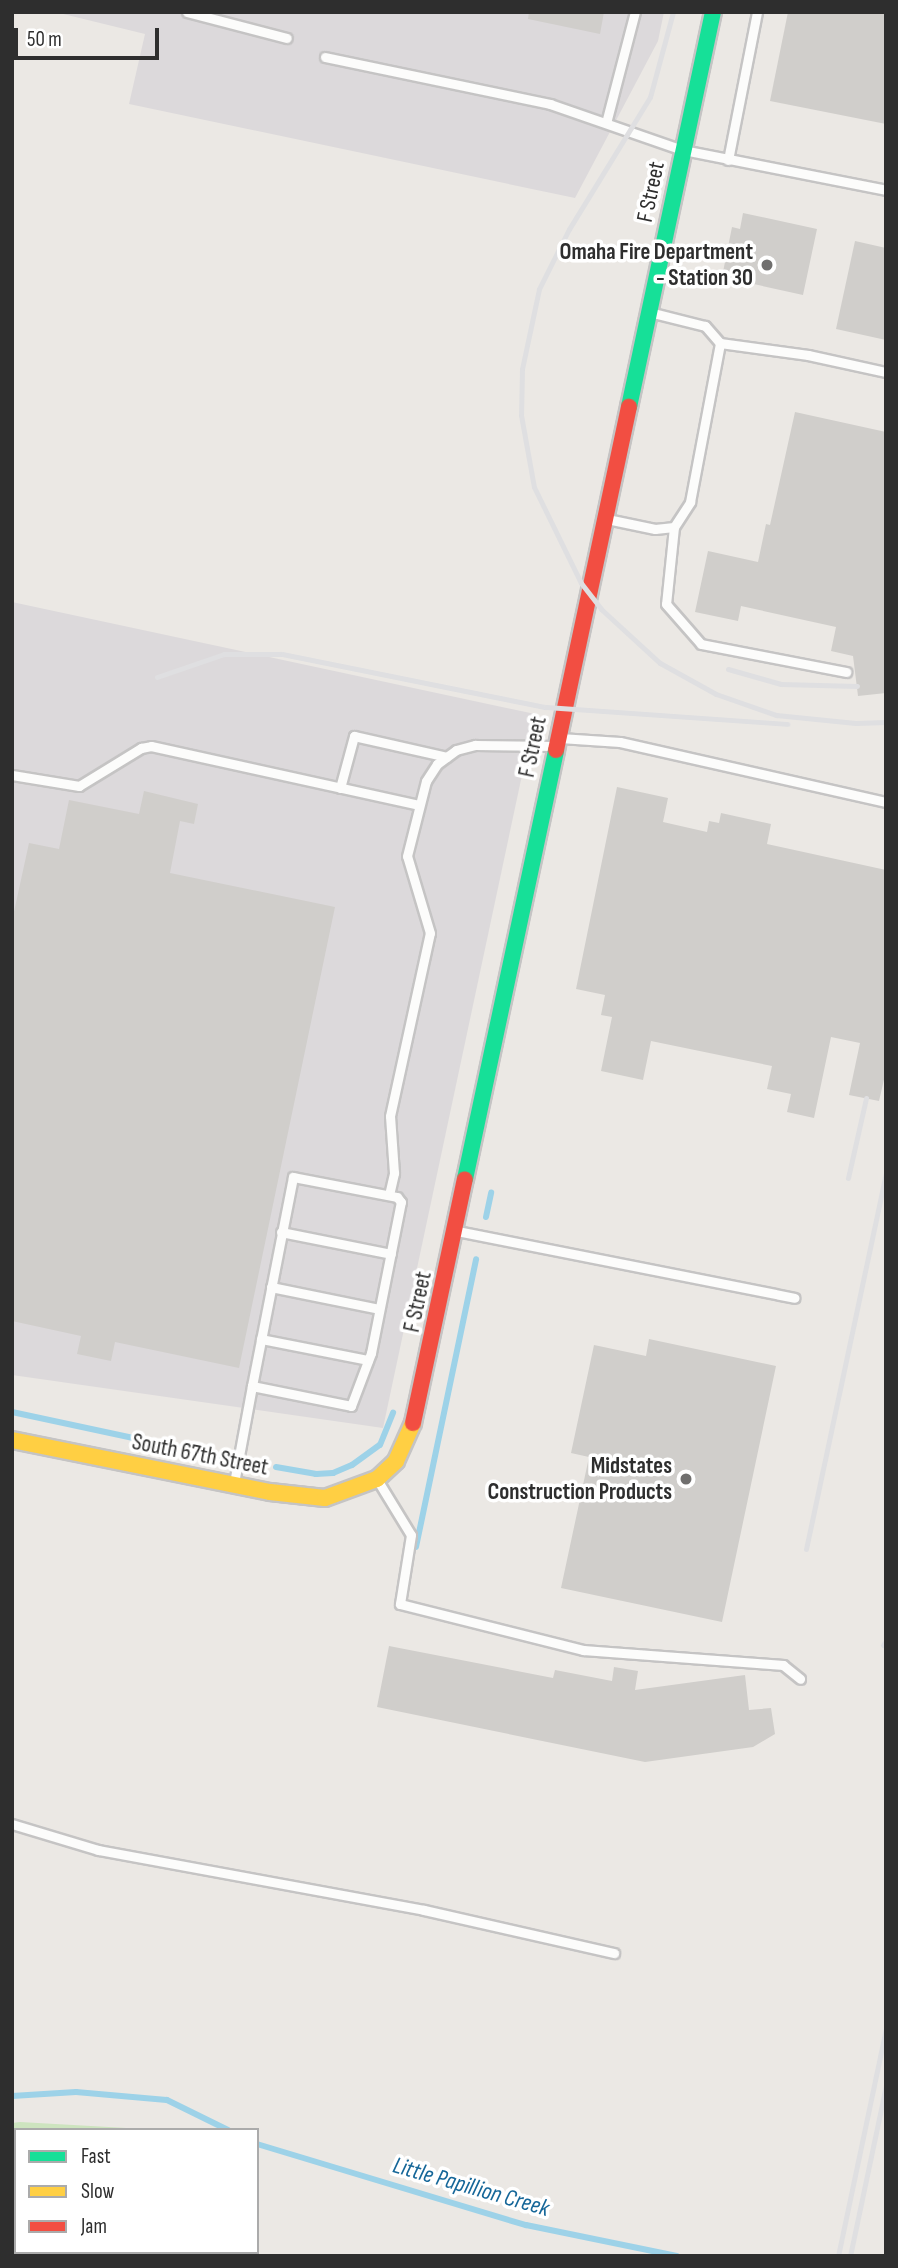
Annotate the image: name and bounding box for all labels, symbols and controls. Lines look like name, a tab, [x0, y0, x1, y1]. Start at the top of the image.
scale bar	[18, 14, 163, 58]
text: 50 m	[27, 27, 62, 52]
street label: F Street	[631, 159, 671, 225]
place label: Omaha Fire Department - Station 30	[559, 238, 753, 292]
marker: Omaha Fire Department - Station 30	[759, 257, 775, 273]
street label: F Street	[513, 714, 553, 780]
street label: F Street	[398, 1269, 438, 1335]
street label: South 67th Street	[130, 1428, 270, 1482]
place label: Midstates Construction Products	[488, 1452, 672, 1506]
marker: Midstates Construction Products	[678, 1471, 694, 1487]
legend	[14, 2128, 259, 2254]
text: Fast	[81, 2144, 111, 2169]
water label: Little Papillion Creek	[390, 2151, 552, 2223]
text: Slow	[81, 2179, 114, 2204]
text: Jam	[81, 2214, 107, 2239]

